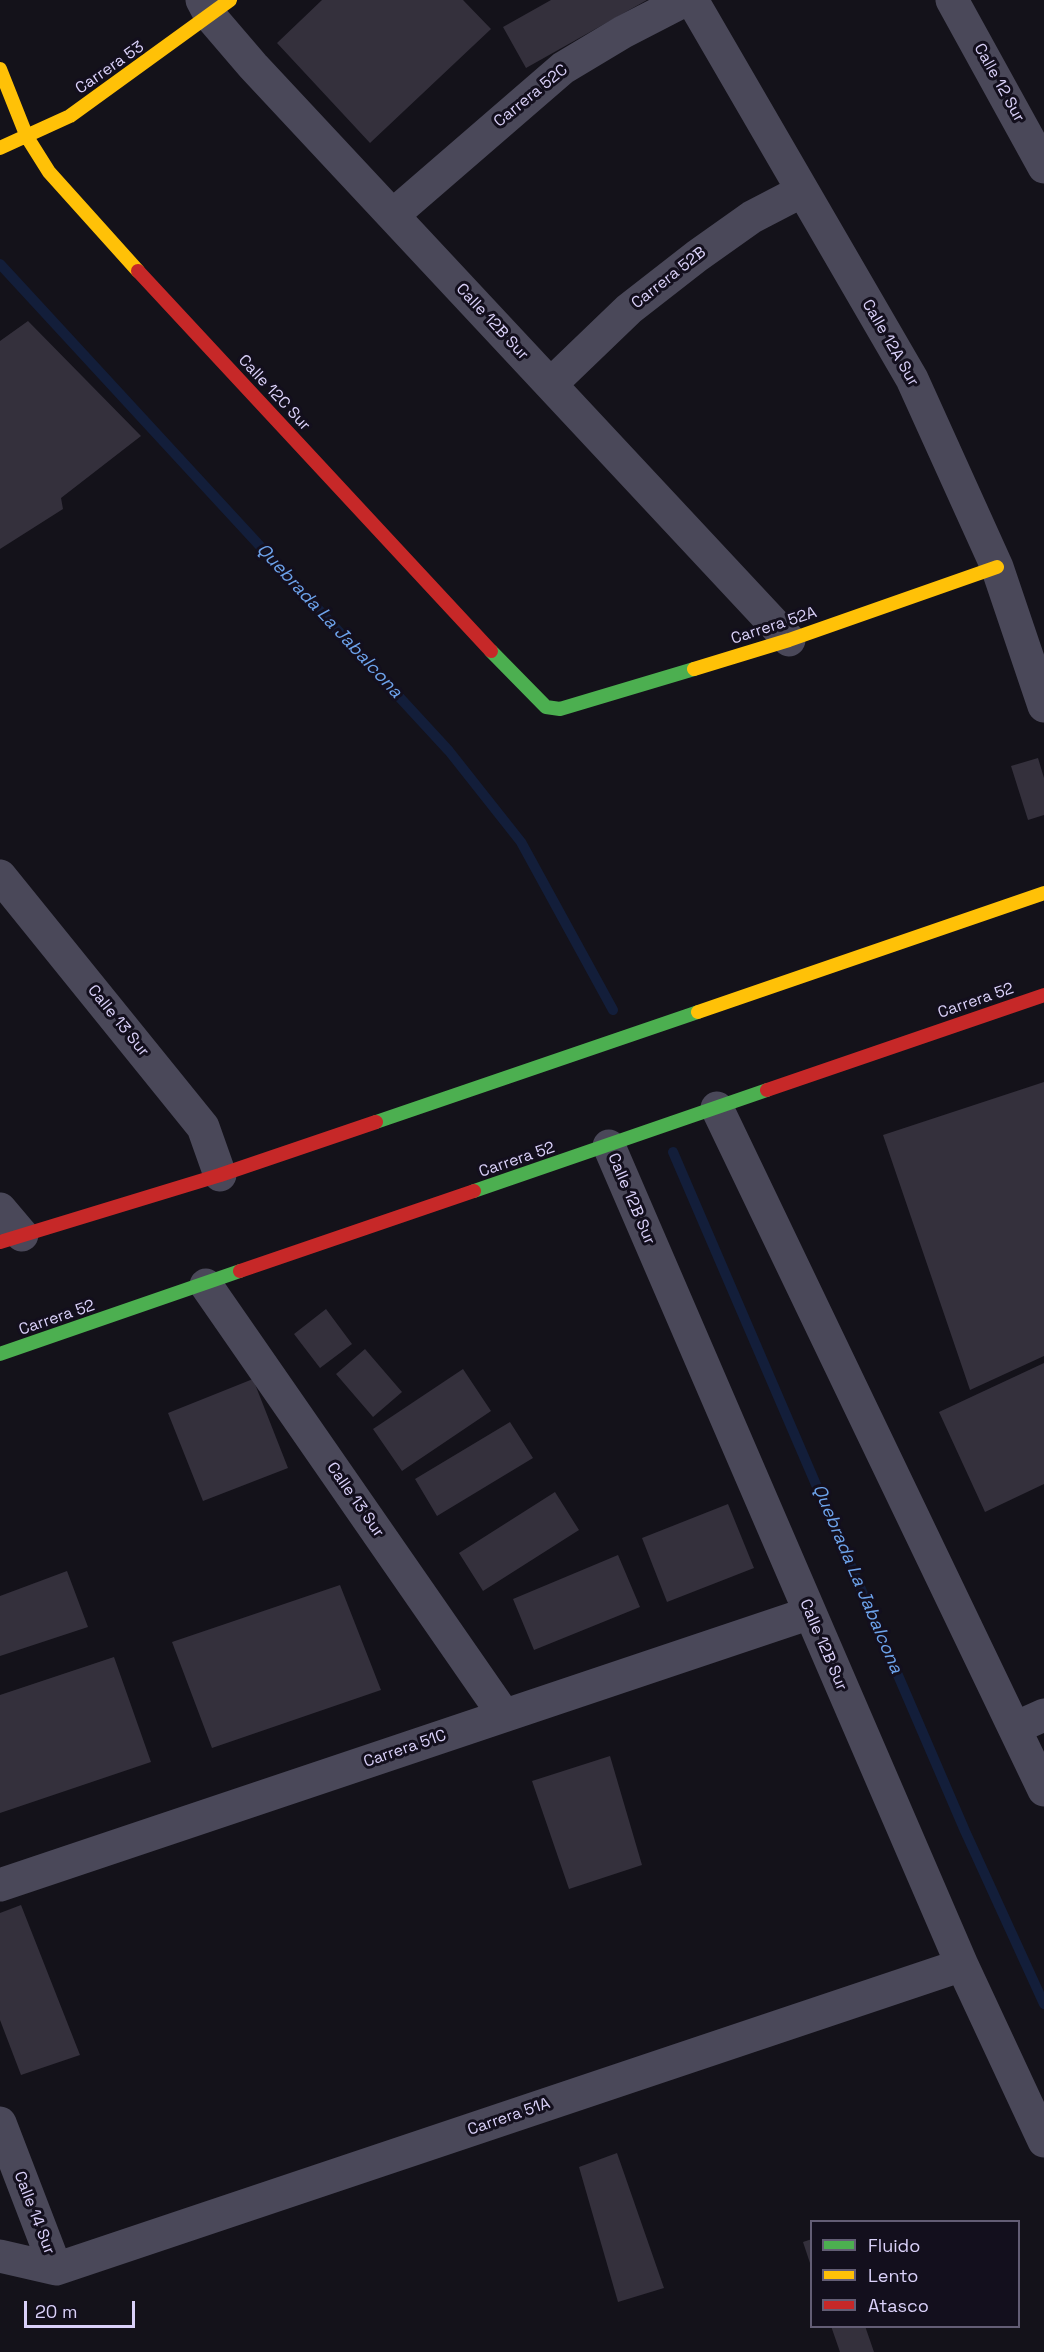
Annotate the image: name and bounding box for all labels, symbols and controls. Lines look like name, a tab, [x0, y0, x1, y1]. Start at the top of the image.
street label: Carrera 53	[72, 37, 148, 99]
street label: Calle 12 Sur	[970, 40, 1028, 126]
street label: Carrera 52C	[490, 60, 572, 132]
street label: Carrera 52B	[628, 243, 710, 313]
street label: Calle 12B Sur	[452, 280, 532, 364]
street label: Calle 12A Sur	[857, 296, 923, 390]
street label: Calle 12C Sur	[234, 351, 314, 435]
water label: Quebrada La Jabalcona	[252, 539, 406, 703]
street label: Carrera 52A	[729, 603, 819, 649]
street label: Carrera 52	[936, 979, 1016, 1023]
street label: Calle 13 Sur	[83, 981, 153, 1061]
street label: Carrera 52	[477, 1138, 557, 1182]
street label: Calle 12B Sur	[603, 1150, 659, 1248]
street label: Carrera 52	[17, 1296, 97, 1340]
street label: Calle 13 Sur	[322, 1459, 388, 1541]
water label: Quebrada La Jabalcona	[807, 1481, 907, 1677]
street label: Calle 12B Sur	[795, 1596, 851, 1694]
street label: Carrera 51C	[361, 1726, 449, 1772]
street label: Carrera 51A	[465, 2094, 553, 2140]
street label: Calle 14 Sur	[9, 2169, 59, 2257]
legend	[810, 2220, 1020, 2328]
text: Fluido	[868, 2234, 920, 2257]
text: Lento	[868, 2264, 918, 2287]
scale bar	[27, 2289, 138, 2327]
text: Atasco	[868, 2294, 929, 2317]
text: 20 m	[35, 2300, 78, 2323]

